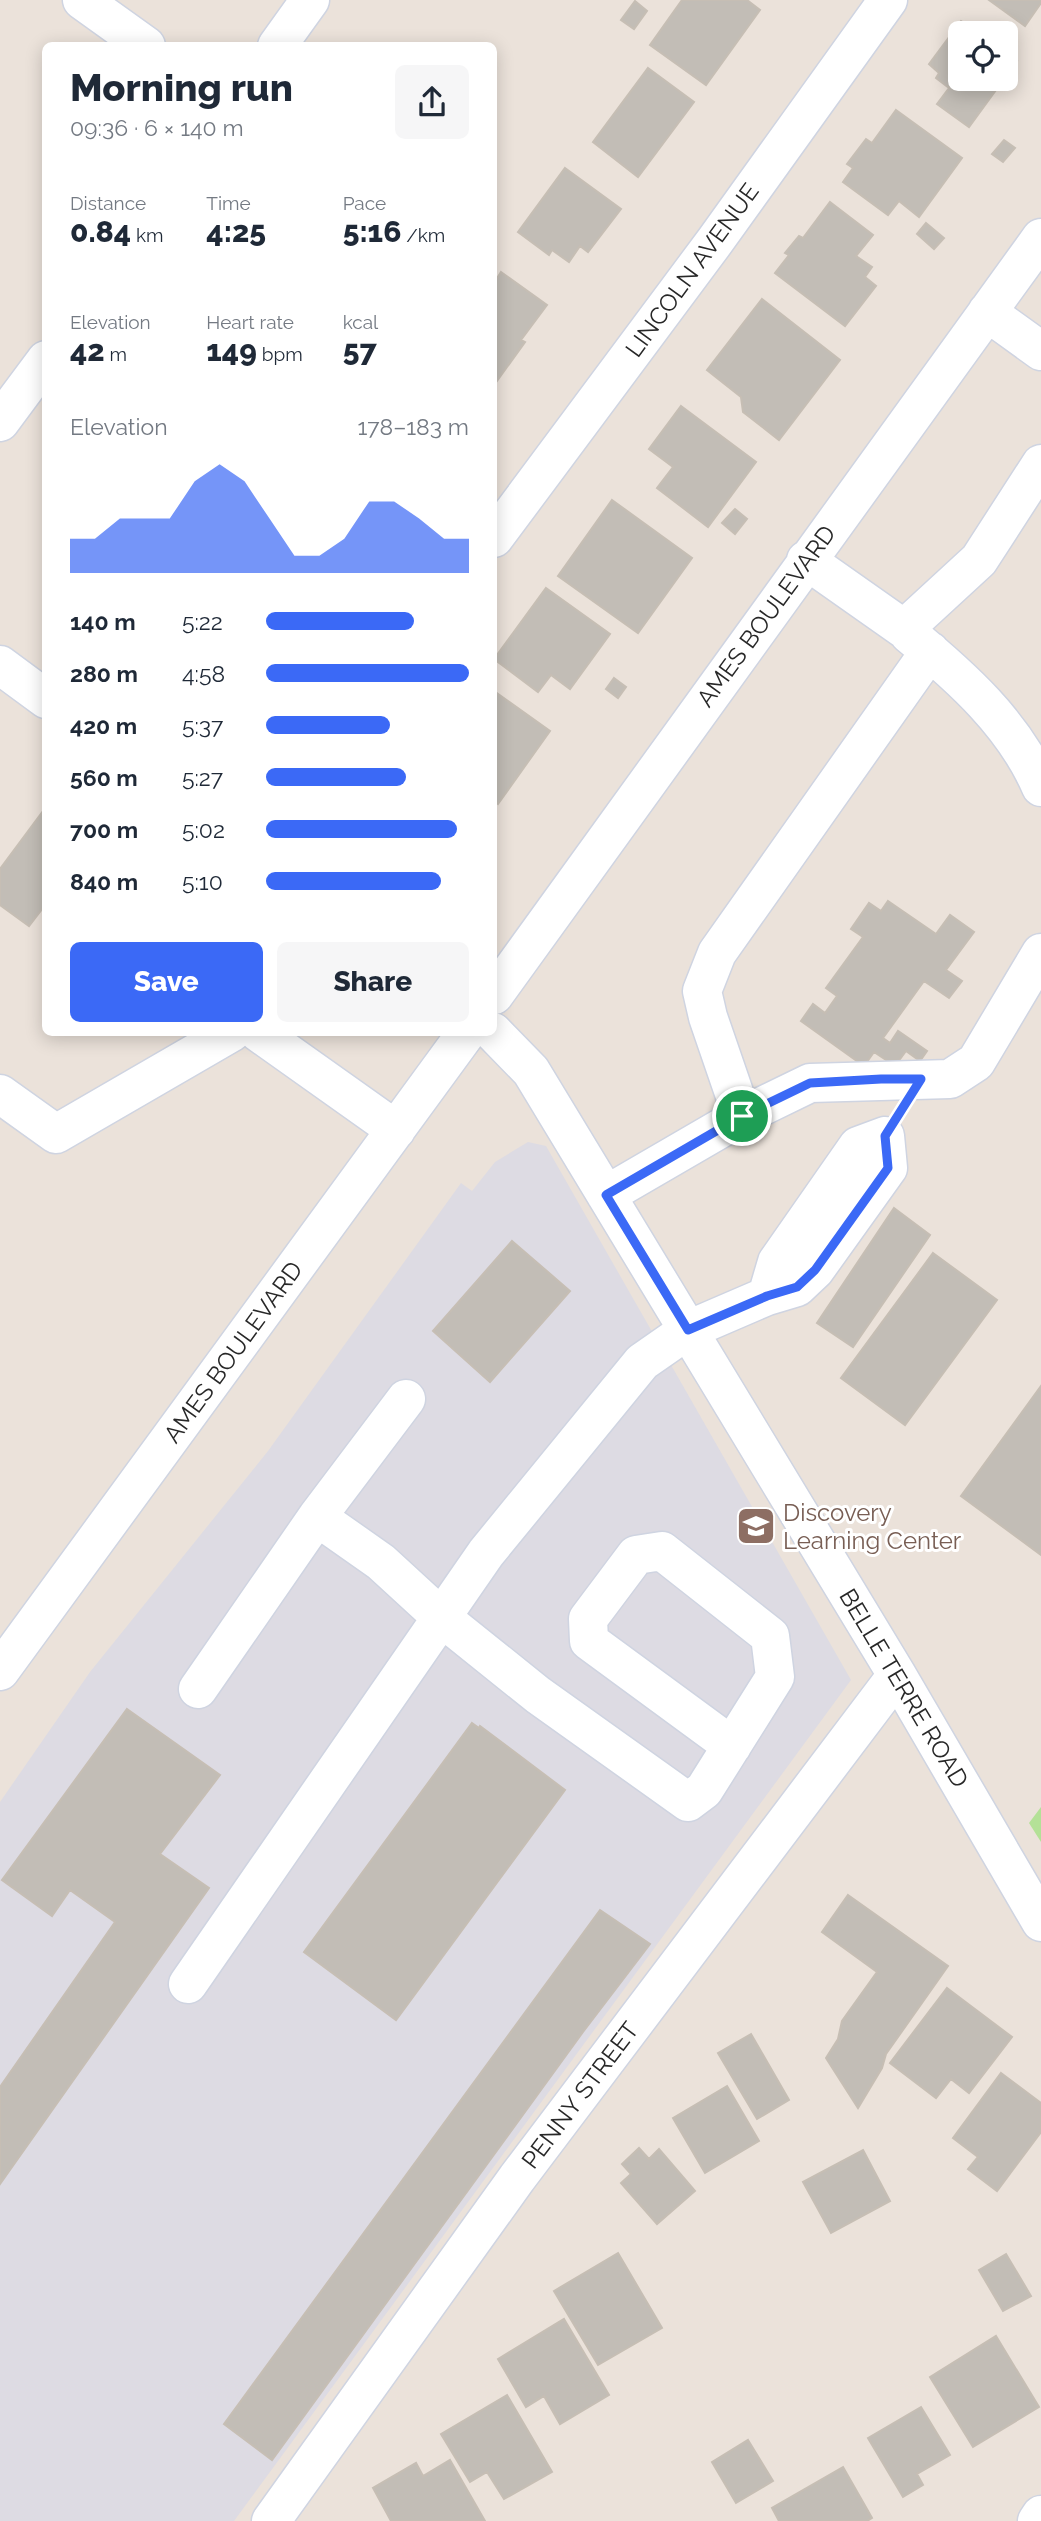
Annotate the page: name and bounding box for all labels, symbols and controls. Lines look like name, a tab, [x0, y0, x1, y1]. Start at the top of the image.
map controls	[948, 21, 1018, 91]
button: locate	[948, 21, 1018, 91]
text: Morning run	[70, 65, 293, 110]
button: share	[395, 65, 469, 139]
text: 09:36 · 6 × 140 m	[70, 114, 244, 141]
street label: LINCOLN AVENUE	[619, 177, 765, 363]
text: Distance	[70, 192, 146, 214]
text: Time	[206, 192, 251, 214]
text: Pace	[343, 192, 386, 214]
text: 0.84	[70, 214, 131, 249]
text: 4:25	[206, 214, 266, 249]
text: 5:16	[343, 214, 401, 249]
text: km	[131, 224, 164, 246]
text: /km	[401, 224, 445, 246]
text: Elevation	[70, 311, 151, 333]
text: Heart rate	[206, 311, 294, 333]
text: kcal	[343, 311, 378, 333]
text: 42	[70, 333, 105, 368]
text: 149	[206, 333, 257, 368]
text: 57	[343, 333, 377, 368]
text: m	[105, 343, 127, 365]
text: bpm	[257, 343, 303, 365]
text: Elevation	[70, 413, 168, 440]
text: 178–183 m	[358, 413, 469, 440]
street label: AMES BOULEVARD	[690, 520, 842, 712]
text: 140 m	[70, 608, 136, 635]
text: 5:22	[182, 608, 223, 635]
text: 280 m	[70, 660, 138, 687]
text: 4:58	[182, 660, 225, 687]
text: 420 m	[70, 712, 137, 739]
text: 5:37	[182, 712, 223, 739]
text: 560 m	[70, 764, 138, 791]
text: 5:27	[182, 764, 223, 791]
text: 700 m	[70, 816, 138, 843]
text: 5:02	[182, 816, 225, 843]
text: 840 m	[70, 868, 138, 895]
text: 5:10	[182, 868, 223, 895]
button: Save	[70, 942, 263, 1022]
button: Share	[277, 942, 469, 1022]
pin	[712, 1086, 772, 1146]
icon: arrive	[723, 1097, 761, 1135]
street label: AMES BOULEVARD	[157, 1256, 309, 1448]
place label: Discovery Learning Center	[783, 1498, 962, 1555]
school or university icon: Discovery Learning Center	[735, 1505, 777, 1547]
street label: BELLE TERRE ROAD	[833, 1583, 975, 1793]
street label: PENNY STREET	[515, 2016, 645, 2174]

